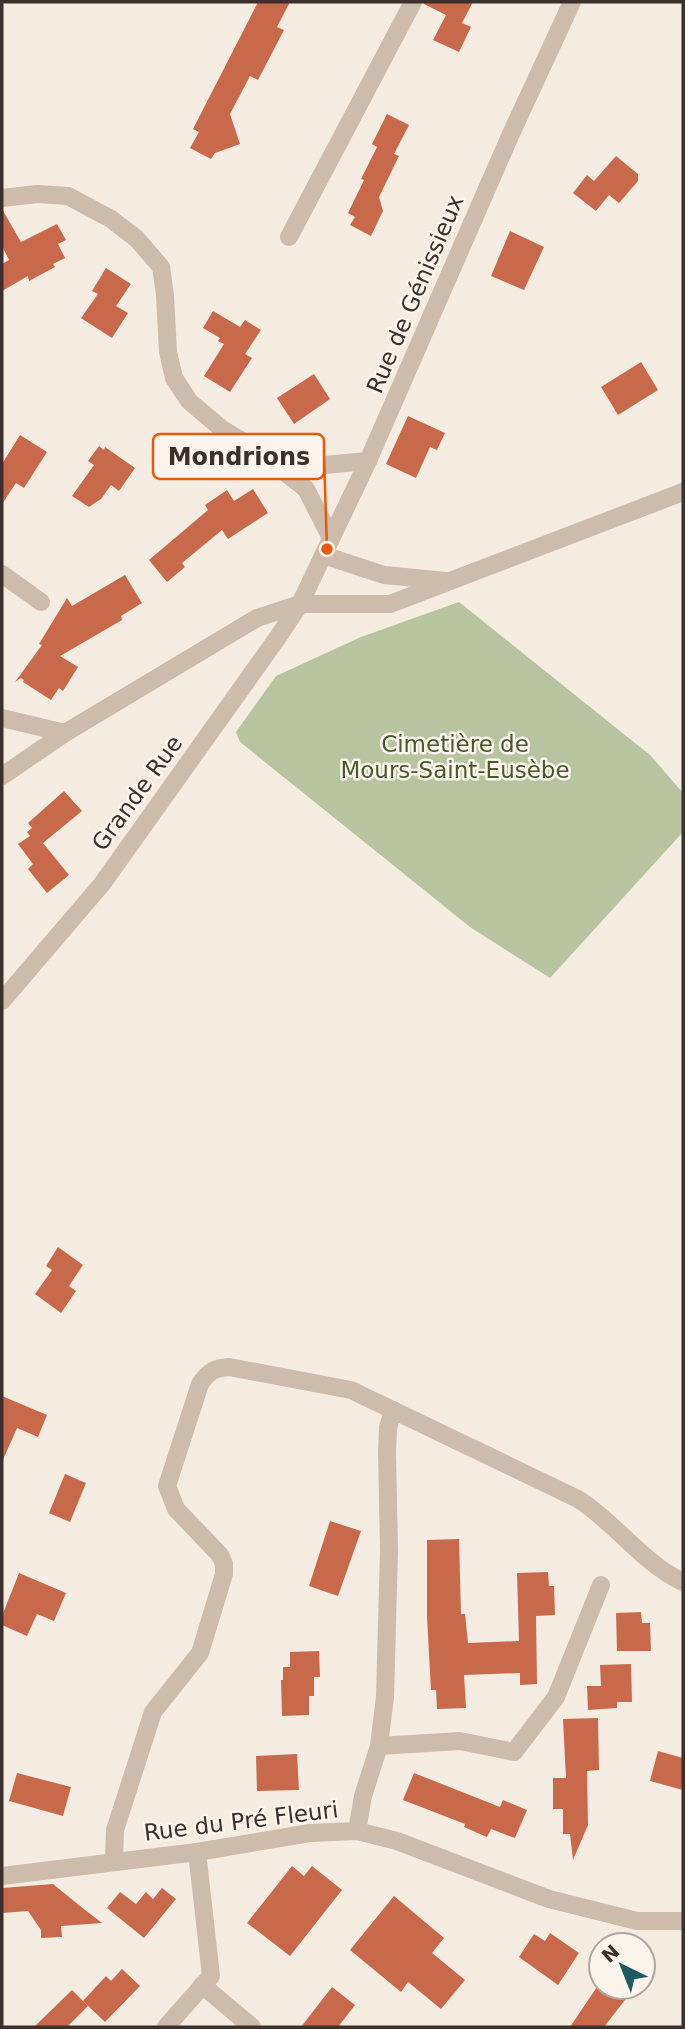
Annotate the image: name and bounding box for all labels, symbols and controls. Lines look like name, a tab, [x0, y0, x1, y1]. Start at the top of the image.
street label: Rue de Génissieux	[361, 191, 469, 397]
callout: Mondrions	[153, 434, 324, 479]
text: Mondrions	[168, 443, 310, 471]
street label: Grande Rue	[87, 730, 187, 856]
park label: Cimetière de Mours-Saint-Eusèbe	[340, 731, 570, 783]
street label: Rue du Pré Fleuri	[142, 1796, 340, 1846]
north arrow	[587, 1931, 657, 2001]
text: N	[597, 1940, 624, 1967]

